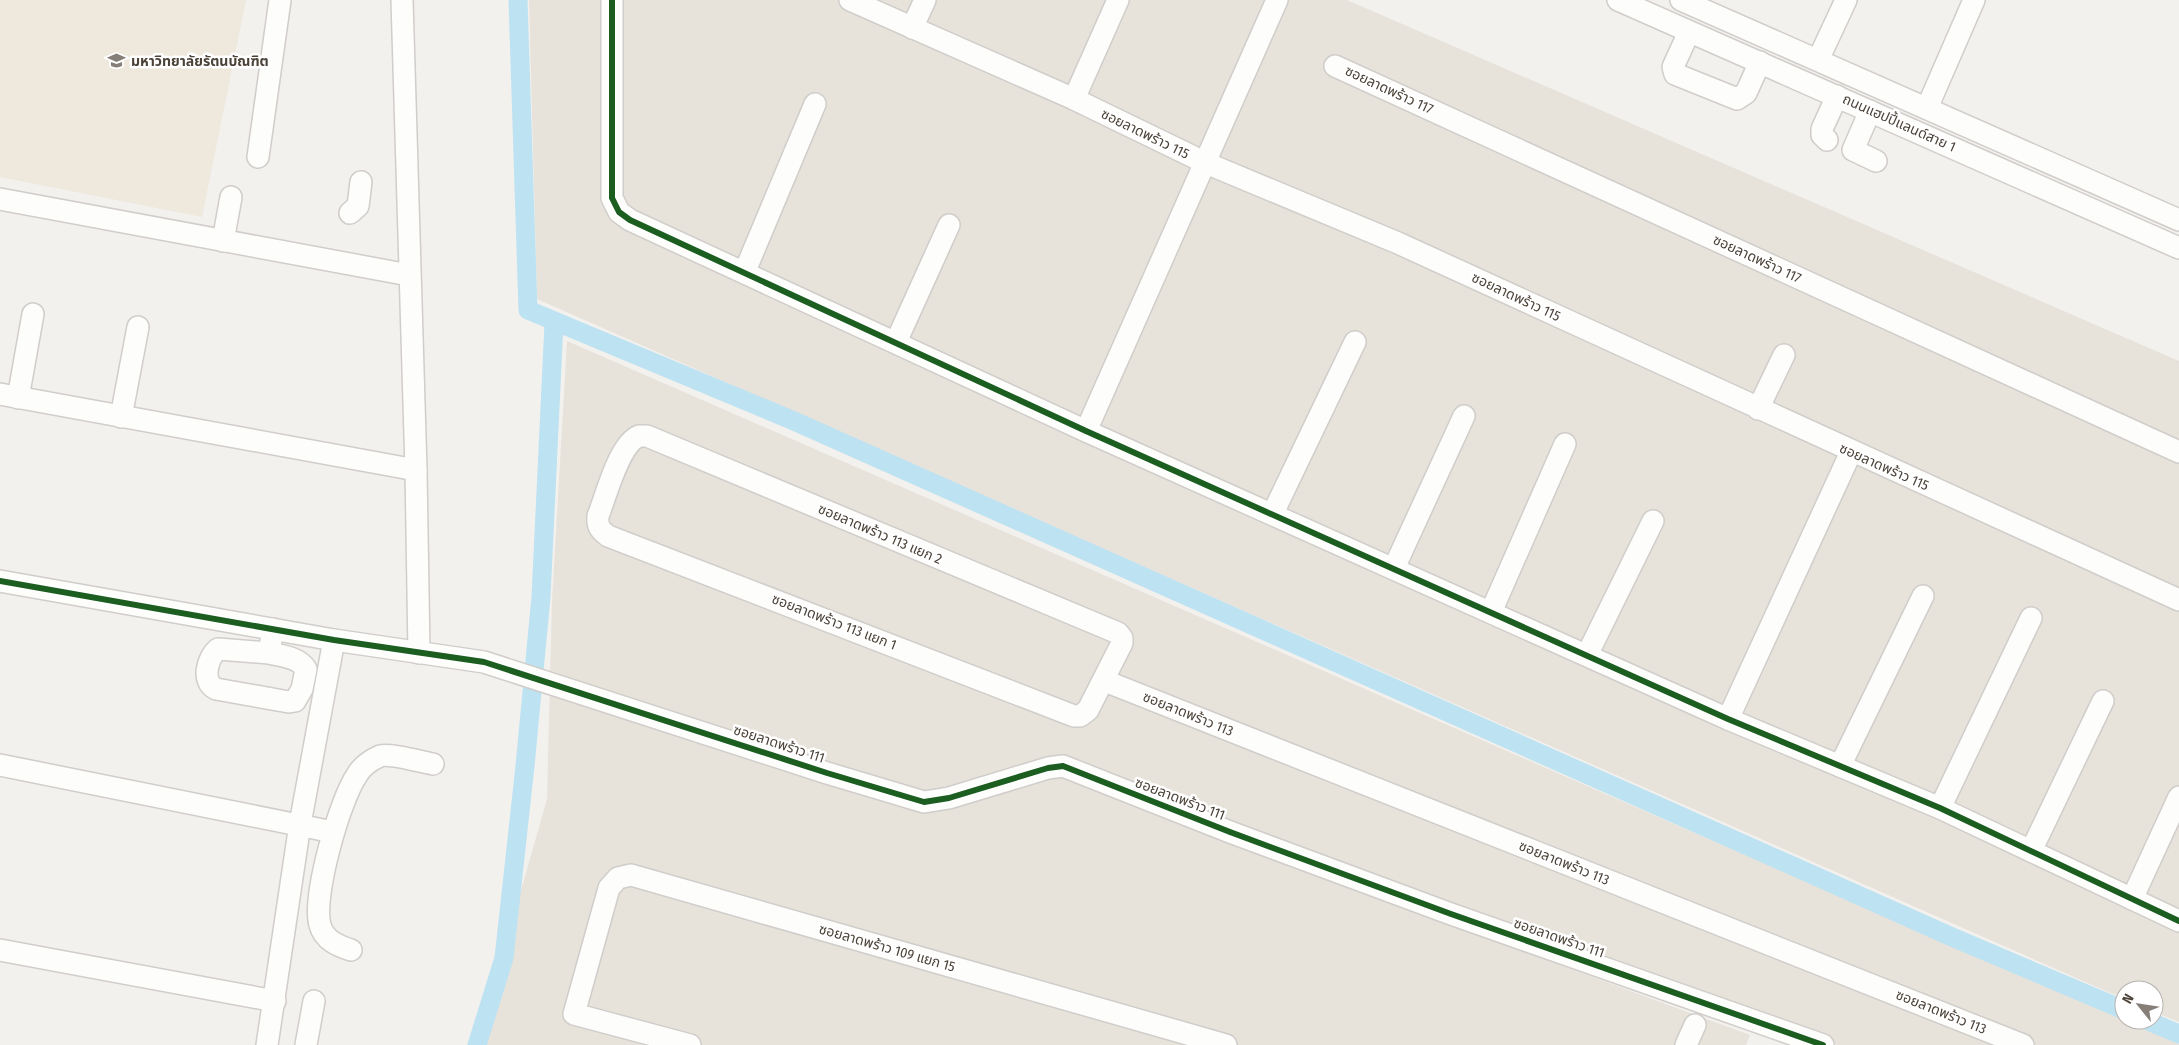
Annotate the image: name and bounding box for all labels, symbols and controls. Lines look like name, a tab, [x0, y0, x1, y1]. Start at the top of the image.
school or university icon: มหาวิทยาลัยรัตนบัณฑิต	[107, 51, 127, 71]
place label: มหาวิทยาลัยรัตนบัณฑิต	[131, 53, 269, 70]
street label: ซอยลาดพร้าว 117	[1342, 62, 1436, 118]
street label: ถนนแฮปปี้แลนด์สาย 1	[1840, 89, 1959, 156]
street label: ซอยลาดพร้าว 115	[1098, 105, 1192, 163]
street label: ซอยลาดพร้าว 117	[1710, 231, 1804, 287]
street label: ซอยลาดพร้าว 115	[1469, 269, 1563, 325]
street label: ซอยลาดพร้าว 115	[1837, 440, 1931, 494]
street label: ซอยลาดพร้าว 113 แยก 2	[816, 500, 944, 568]
street label: ซอยลาดพร้าว 113 แยก 1	[769, 590, 899, 654]
street label: ซอยลาดพร้าว 113	[1140, 688, 1236, 740]
street label: ซอยลาดพร้าว 111	[731, 721, 827, 767]
street label: ซอยลาดพร้าว 111	[1133, 774, 1227, 824]
street label: ซอยลาดพร้าว 113	[1516, 837, 1612, 889]
street label: ซอยลาดพร้าว 111	[1511, 915, 1607, 961]
street label: ซอยลาดพร้าว 109 แยก 15	[817, 920, 957, 976]
north arrow	[2114, 980, 2164, 1030]
street label: ซอยลาดพร้าว 113	[1893, 986, 1989, 1038]
text: N	[2119, 991, 2138, 1007]

